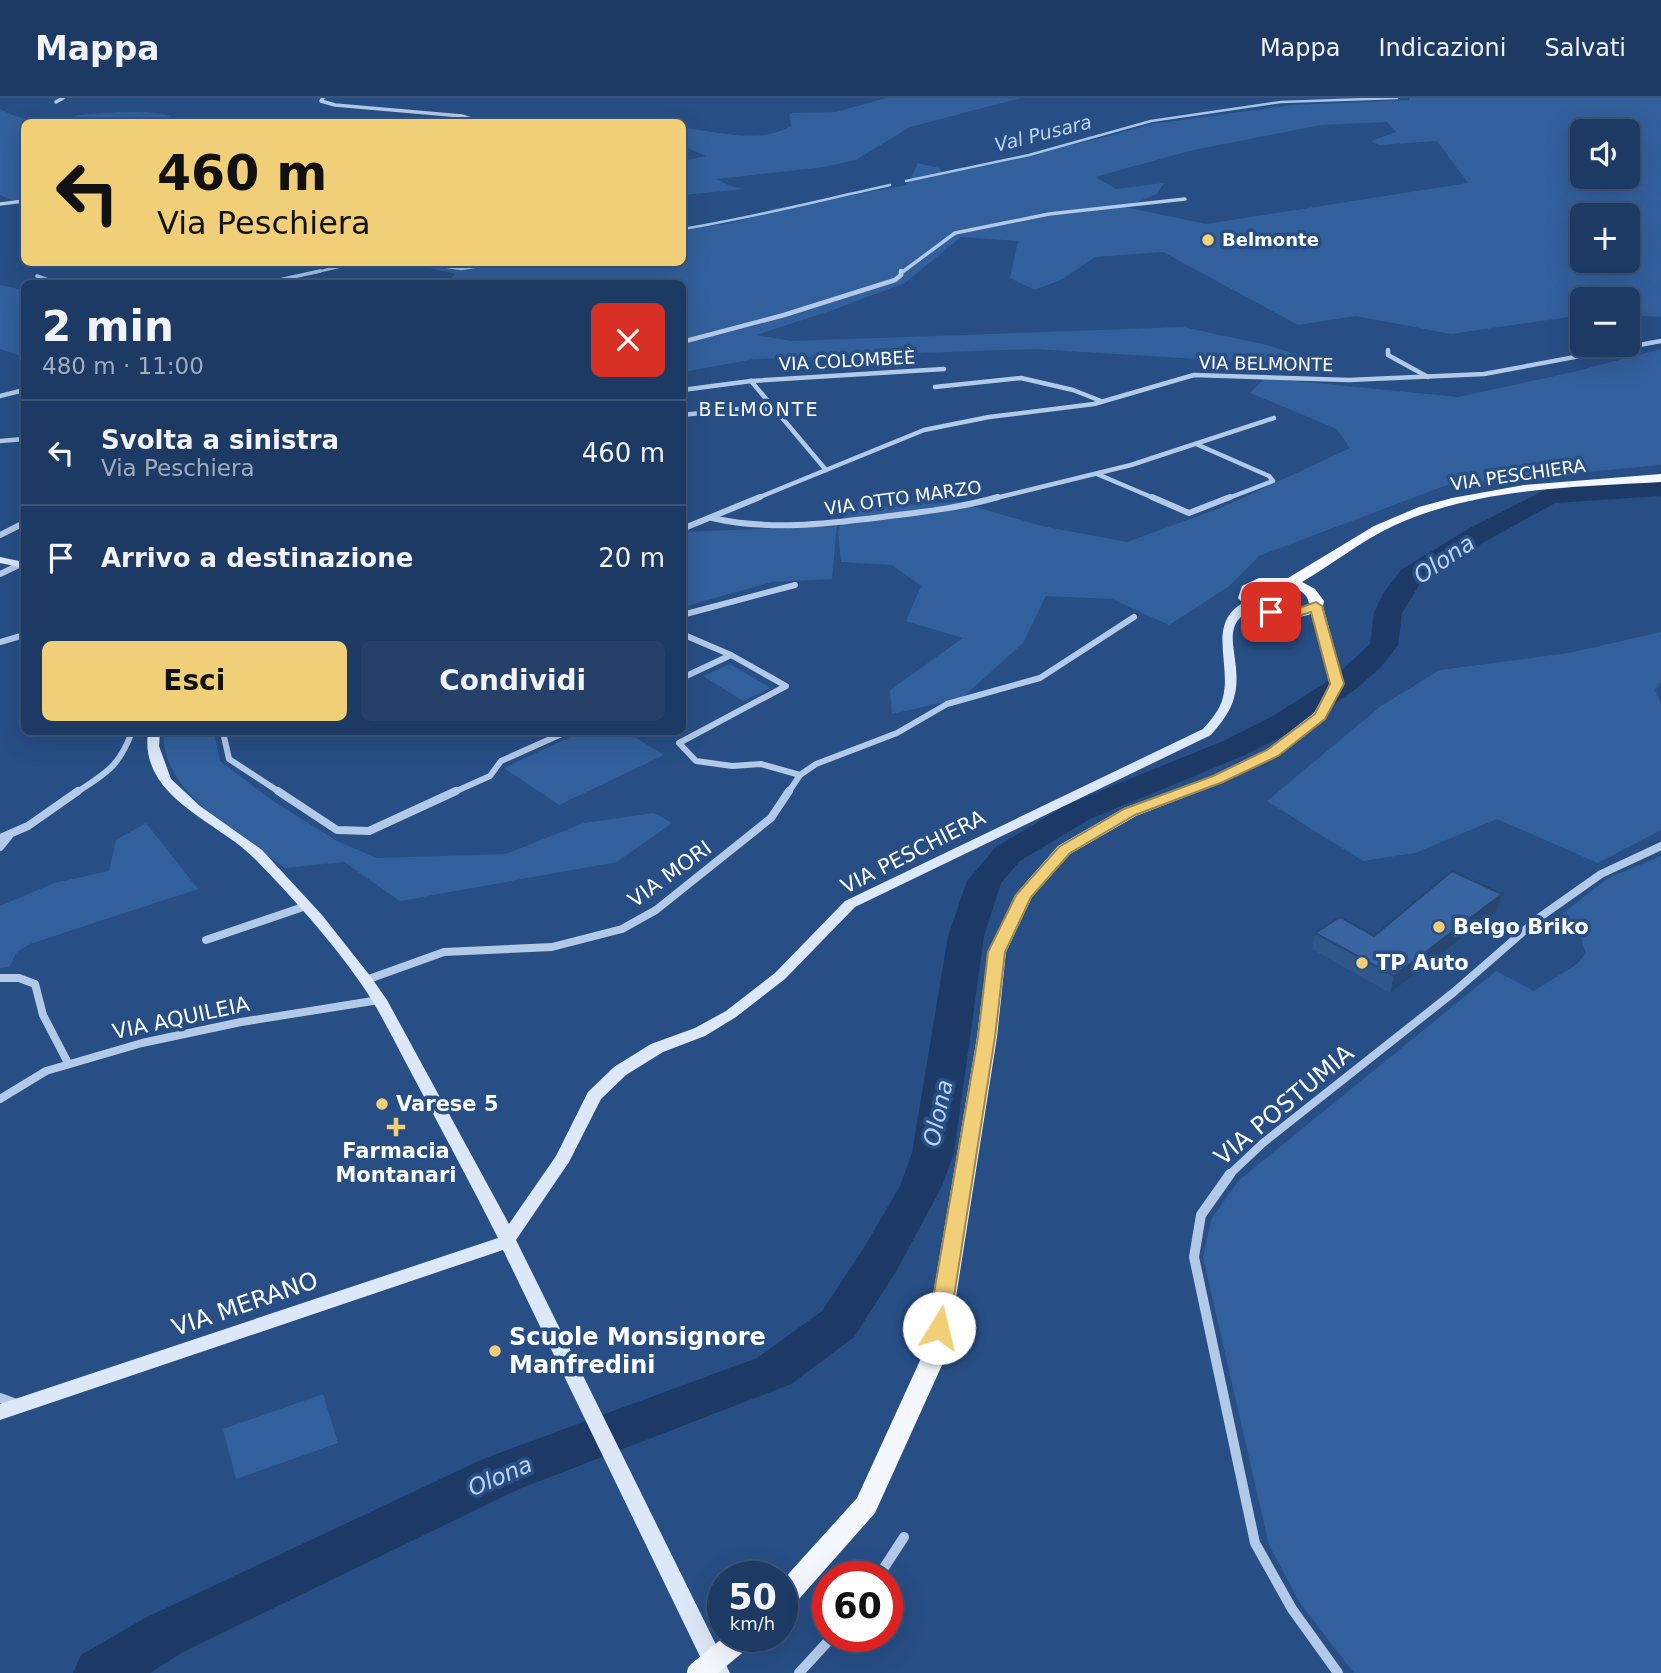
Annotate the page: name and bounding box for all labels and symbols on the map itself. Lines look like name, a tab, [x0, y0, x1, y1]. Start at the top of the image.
water label: Val Pusara	[992, 110, 1094, 156]
place label: Belmonte	[1222, 229, 1319, 250]
marker: Belmonte	[1200, 232, 1216, 248]
street label: VIA COLOMBEÈ	[778, 346, 916, 375]
street label: VIA BELMONTE	[1198, 352, 1334, 375]
district label: BELMONTE	[699, 398, 819, 420]
street label: VIA PESCHIERA	[1449, 455, 1588, 494]
street label: VIA OTTO MARZO	[823, 476, 983, 519]
water label: Olona	[1409, 529, 1479, 589]
pin	[1241, 582, 1301, 642]
street label: VIA PESCHIERA	[837, 805, 990, 899]
street label: VIA MORI	[624, 836, 716, 912]
place label: Belgo Briko	[1453, 915, 1589, 939]
marker: Belgo Briko	[1431, 919, 1447, 935]
place label: TP Auto	[1376, 951, 1469, 975]
marker: TP Auto	[1354, 955, 1370, 971]
street label: VIA AQUILEIA	[110, 992, 252, 1044]
street label: VIA POSTUMIA	[1209, 1038, 1360, 1171]
water label: Olona	[918, 1077, 958, 1149]
place label: Varese 5	[396, 1092, 499, 1116]
marker: Varese 5	[374, 1096, 390, 1112]
marker: Farmacia Montanari	[388, 1119, 404, 1135]
place label: Farmacia Montanari	[335, 1139, 457, 1187]
street label: VIA MERANO	[168, 1266, 322, 1342]
position arrow	[902, 1291, 976, 1365]
place label: Scuole Monsignore Manfredini	[509, 1323, 766, 1379]
marker: Scuole Monsignore Manfredini	[487, 1343, 503, 1359]
water label: Olona	[464, 1451, 536, 1501]
speed limit sign: 60	[812, 1561, 903, 1652]

